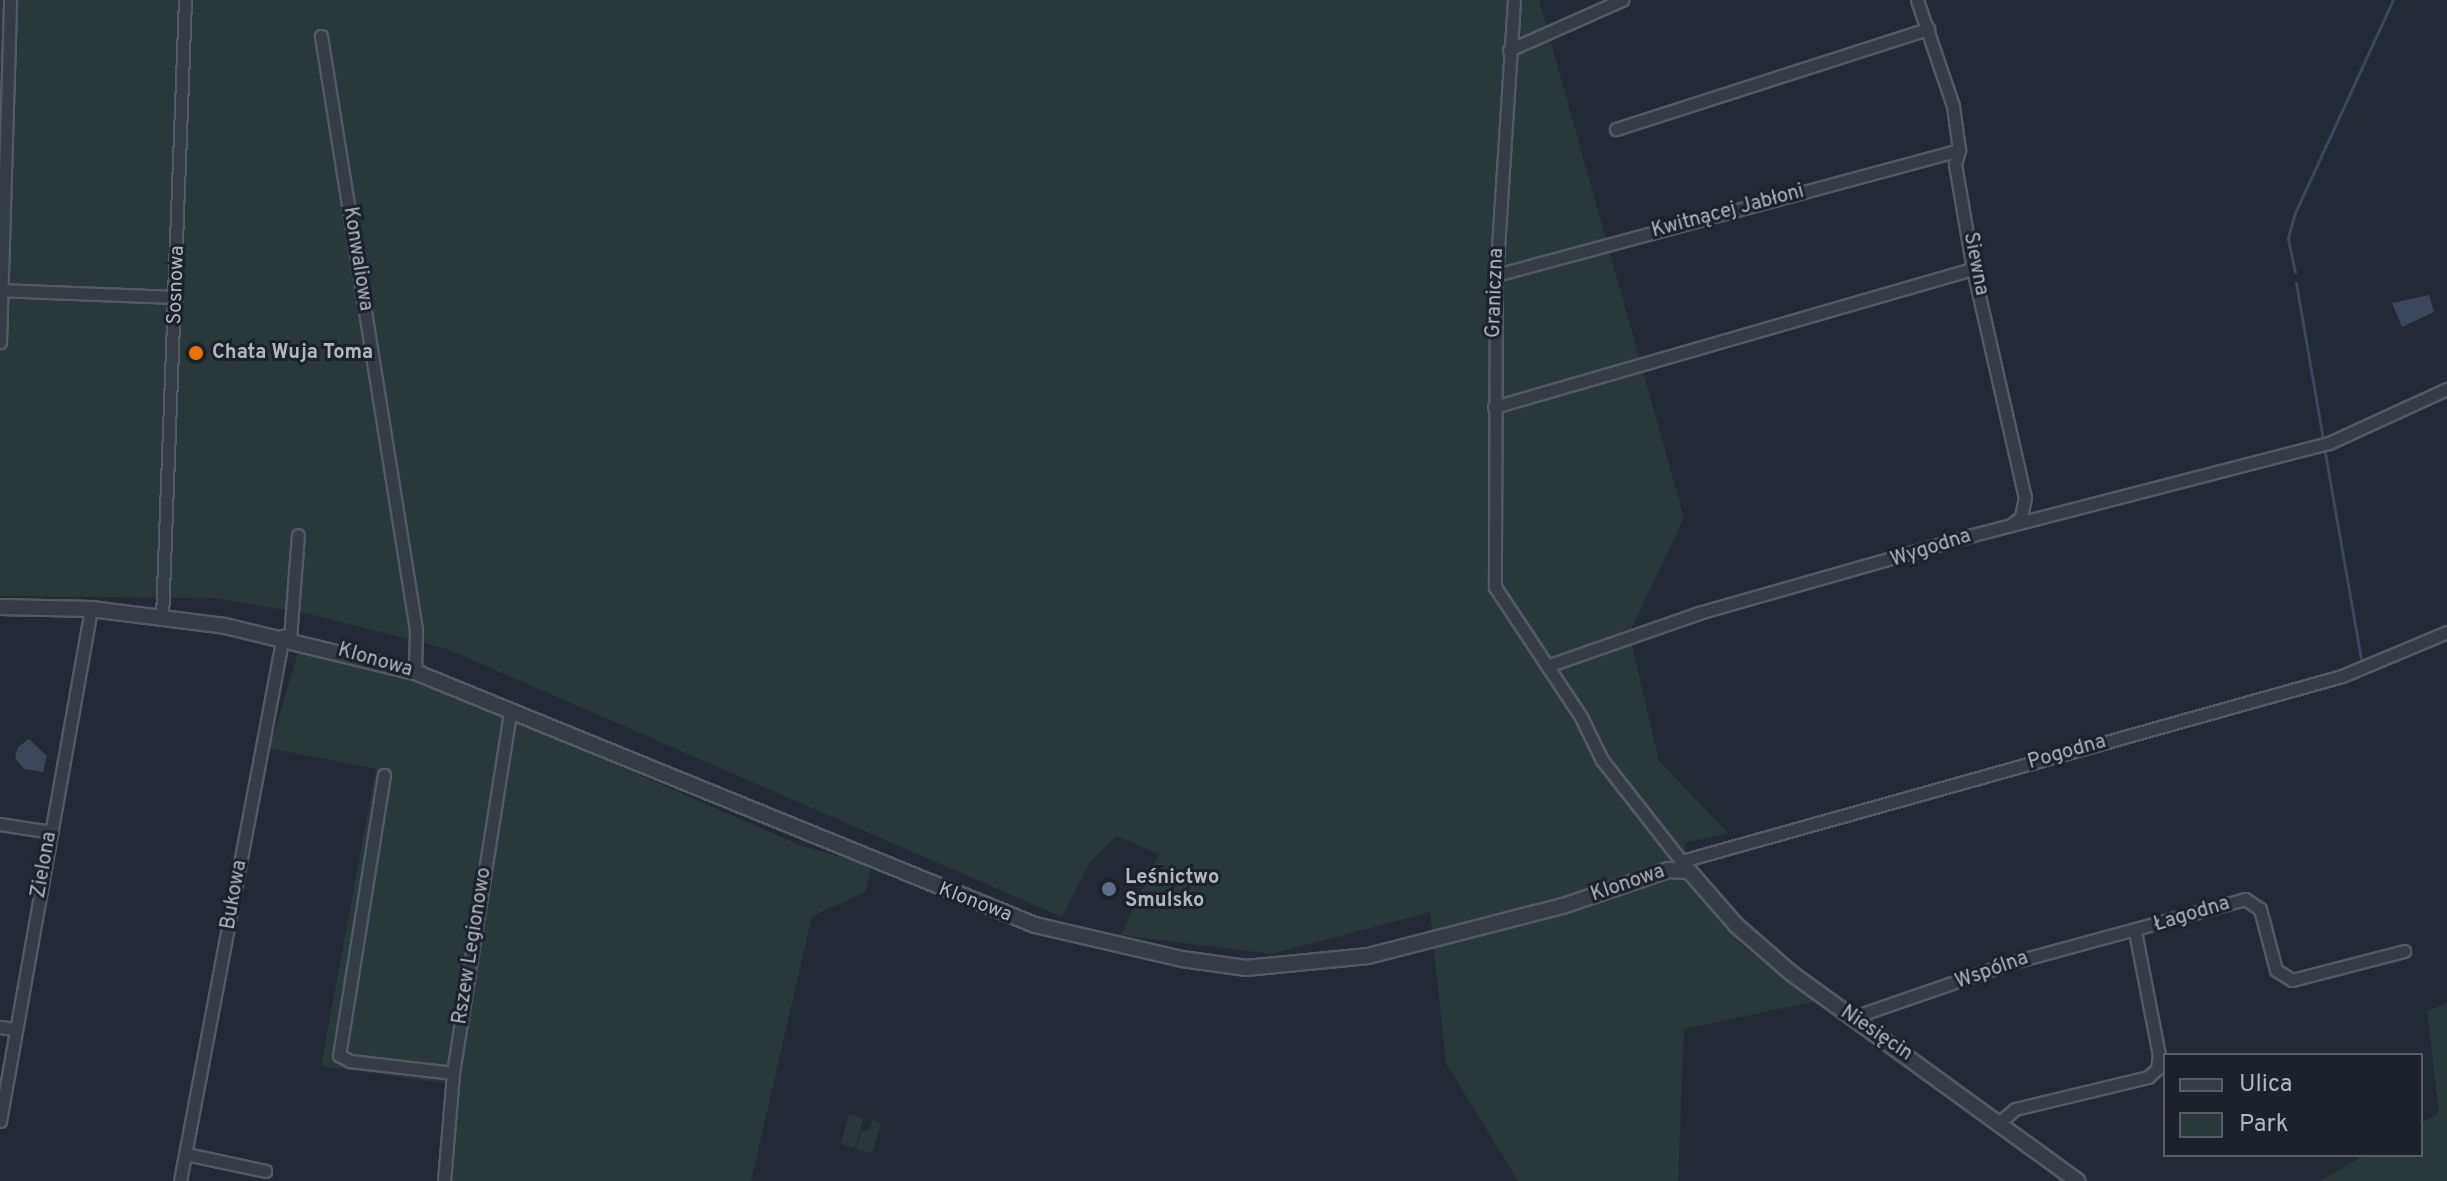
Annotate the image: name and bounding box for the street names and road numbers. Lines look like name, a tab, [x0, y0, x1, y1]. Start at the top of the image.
street label: Kwitnącej Jabłoni	[1649, 180, 1807, 244]
street label: Konwaliowa	[337, 205, 377, 313]
street label: Siewna	[1957, 230, 1993, 298]
street label: Sosnowa	[164, 245, 190, 325]
street label: Graniczna	[1482, 248, 1510, 338]
street label: Wygodna	[1888, 525, 1974, 573]
street label: Klonowa	[335, 639, 415, 683]
street label: Pogodna	[2025, 730, 2109, 776]
street label: Zielona	[27, 830, 63, 900]
street label: Bukowa	[217, 858, 253, 932]
street label: Klonowa	[1588, 860, 1668, 908]
street label: Rszew Legionowo	[449, 866, 497, 1026]
street label: Klonowa	[935, 878, 1015, 928]
street label: Łagodna	[2151, 892, 2233, 938]
street label: Wspólna	[1952, 947, 2032, 995]
street label: Niesięcin	[1835, 1001, 1917, 1067]

